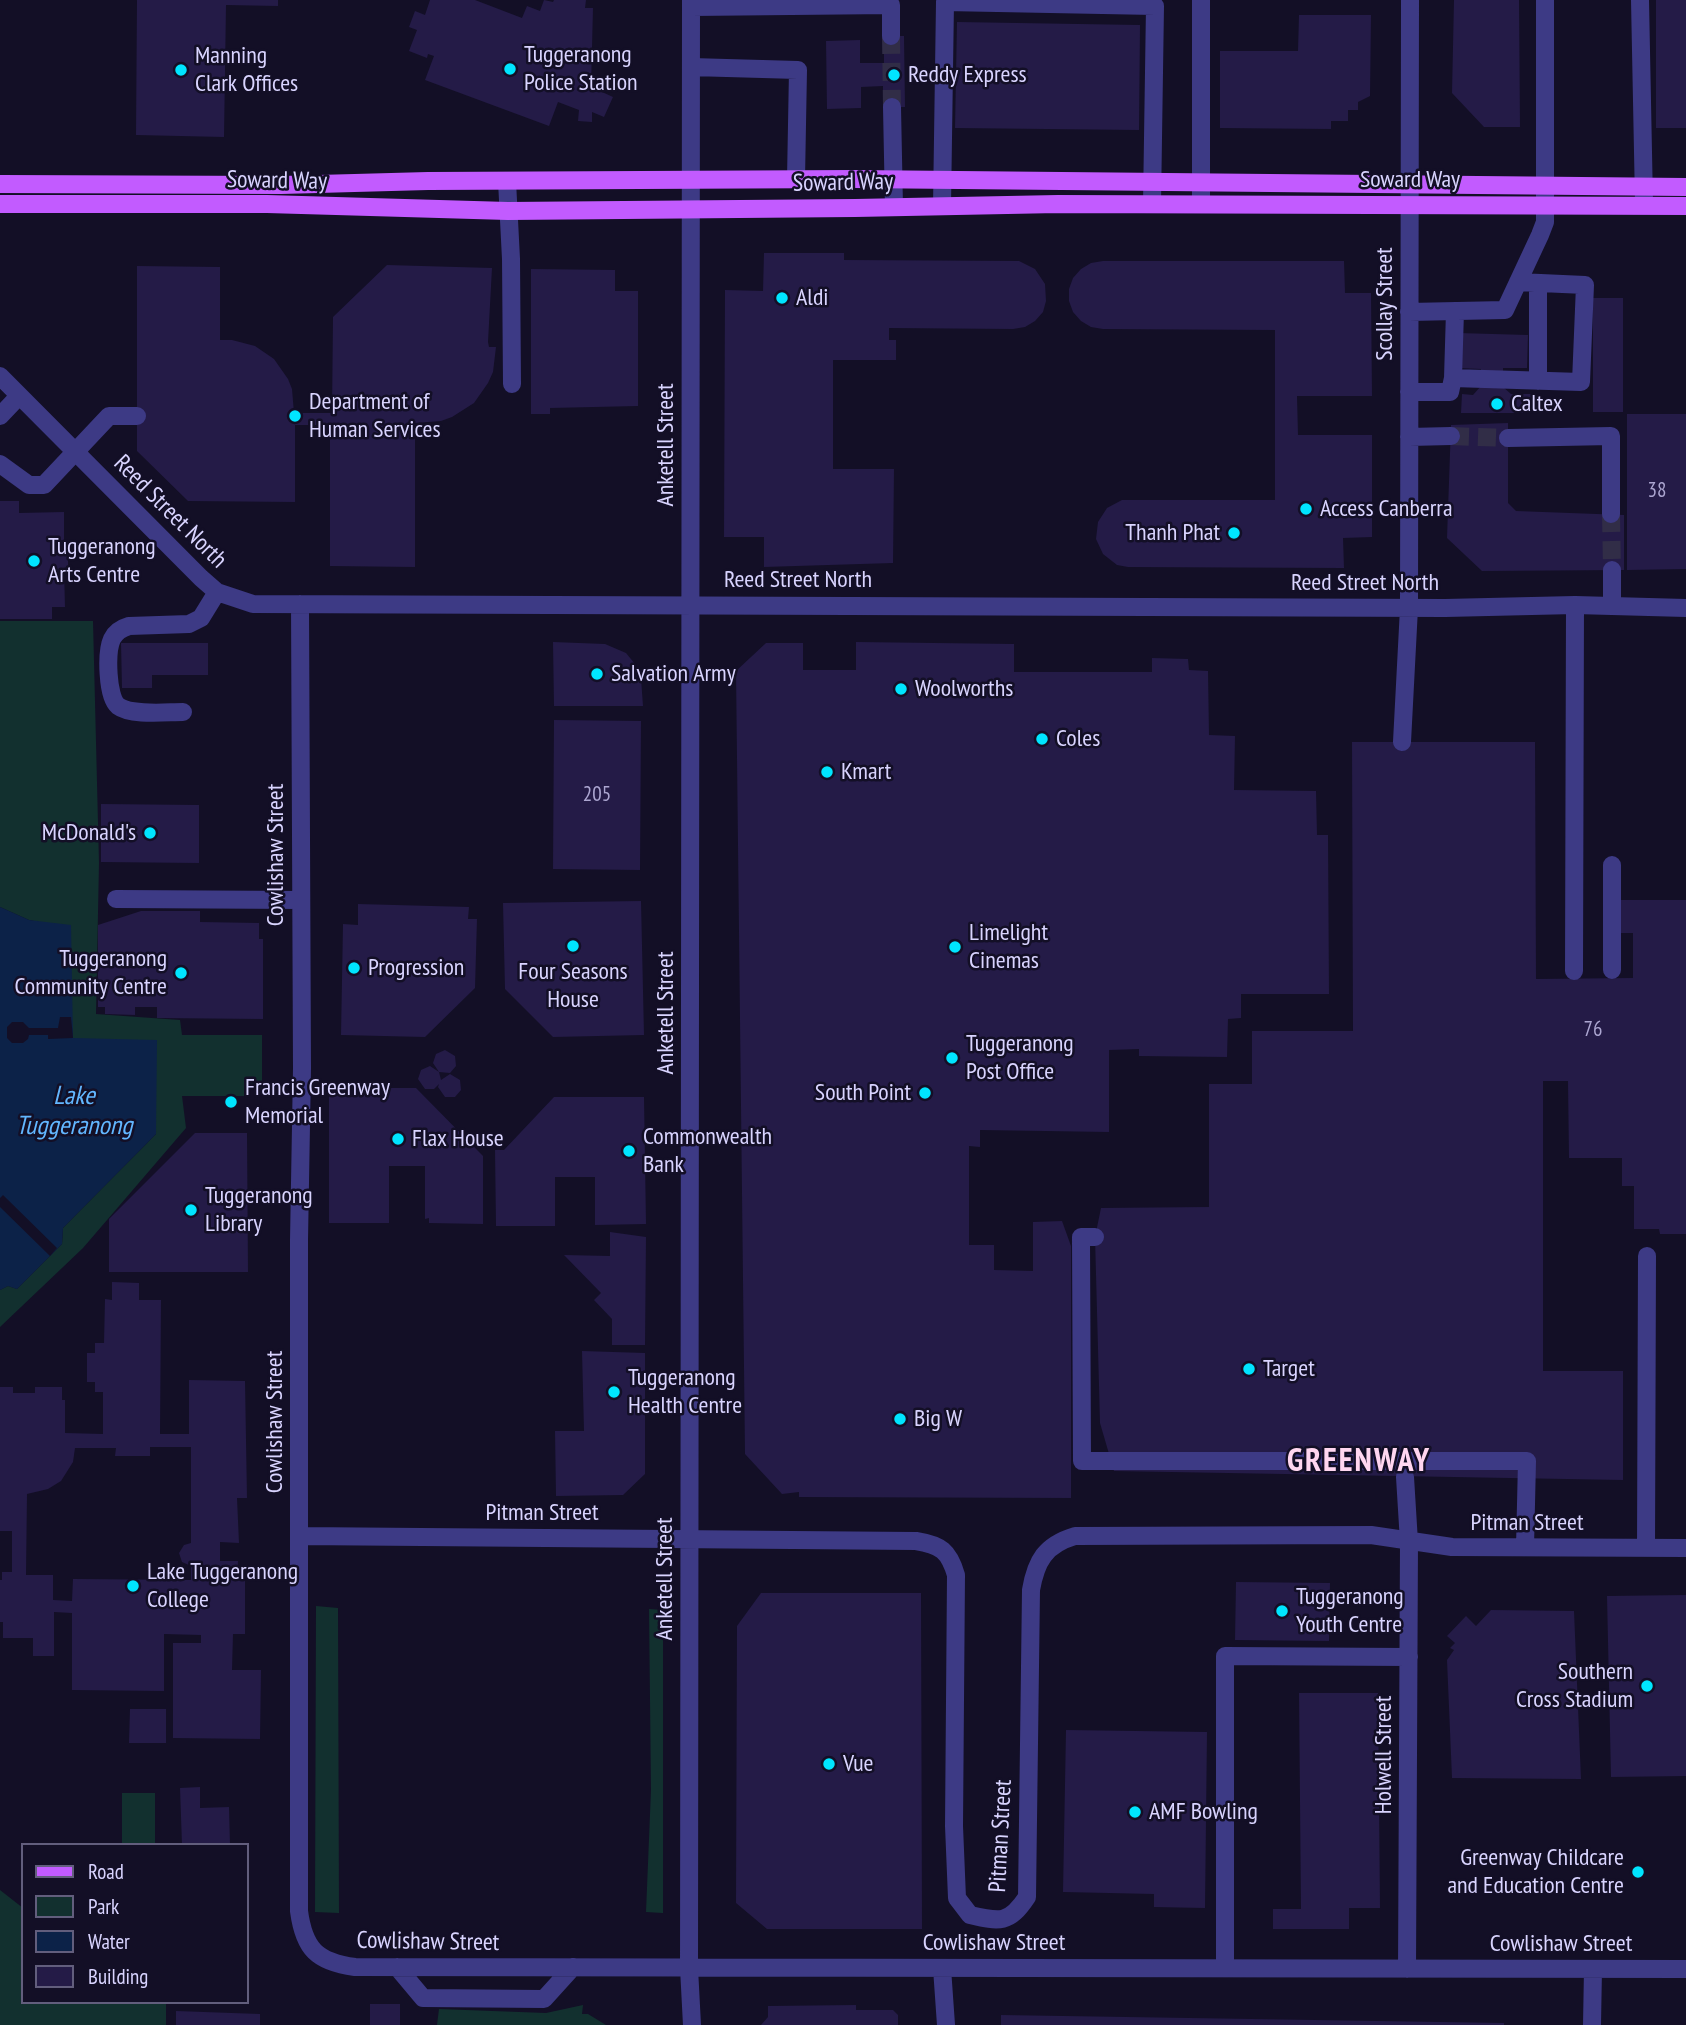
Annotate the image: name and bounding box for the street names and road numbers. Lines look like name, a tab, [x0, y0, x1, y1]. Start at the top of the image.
street label: Soward Way	[227, 166, 327, 196]
street label: Soward Way	[1360, 166, 1460, 194]
street label: Soward Way	[793, 168, 893, 198]
street label: Scollay Street	[1371, 247, 1399, 361]
street label: Anketell Street	[652, 383, 680, 507]
street label: Reed Street North	[107, 449, 233, 575]
street label: Reed Street North	[724, 566, 872, 594]
street label: Reed Street North	[1291, 569, 1439, 597]
street label: Cowlishaw Street	[262, 784, 290, 926]
street label: Anketell Street	[652, 951, 680, 1075]
street label: Cowlishaw Street	[261, 1351, 289, 1493]
street label: Pitman Street	[485, 1499, 599, 1527]
street label: Pitman Street	[1470, 1509, 1584, 1537]
street label: Anketell Street	[651, 1517, 679, 1641]
street label: Holwell Street	[1370, 1696, 1398, 1814]
street label: Pitman Street	[984, 1779, 1018, 1893]
street label: Cowlishaw Street	[356, 1926, 500, 1958]
street label: Cowlishaw Street	[923, 1929, 1065, 1957]
street label: Cowlishaw Street	[1490, 1930, 1632, 1958]

